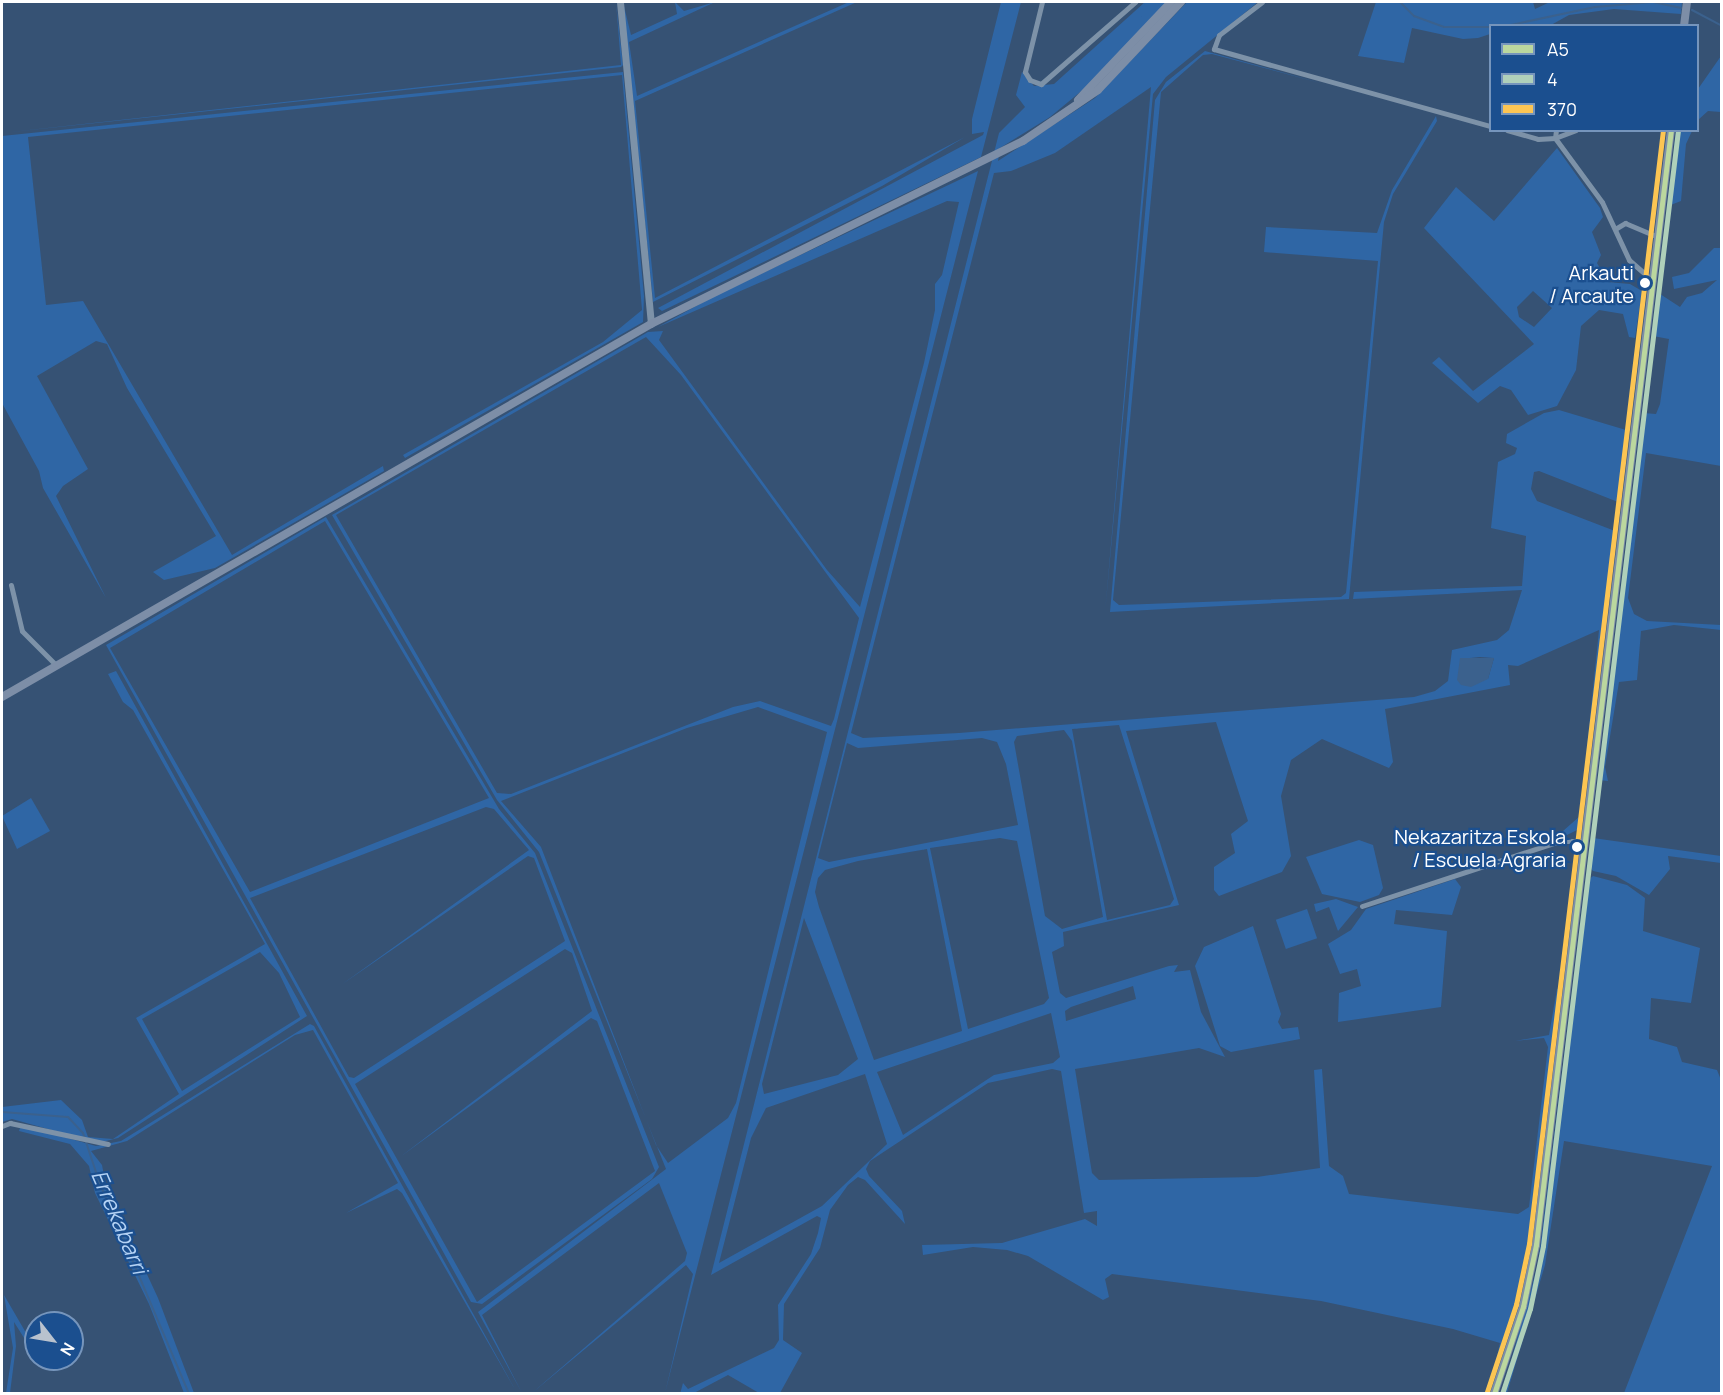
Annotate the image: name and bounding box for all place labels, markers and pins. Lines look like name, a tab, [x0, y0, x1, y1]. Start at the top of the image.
place label: Arkauti / Arcaute	[1549, 260, 1634, 307]
marker: Arkauti / Arcaute	[1639, 277, 1651, 289]
place label: Nekazaritza Eskola / Escuela Agraria	[1394, 824, 1566, 871]
marker: Nekazaritza Eskola / Escuela Agraria	[1571, 841, 1583, 853]

